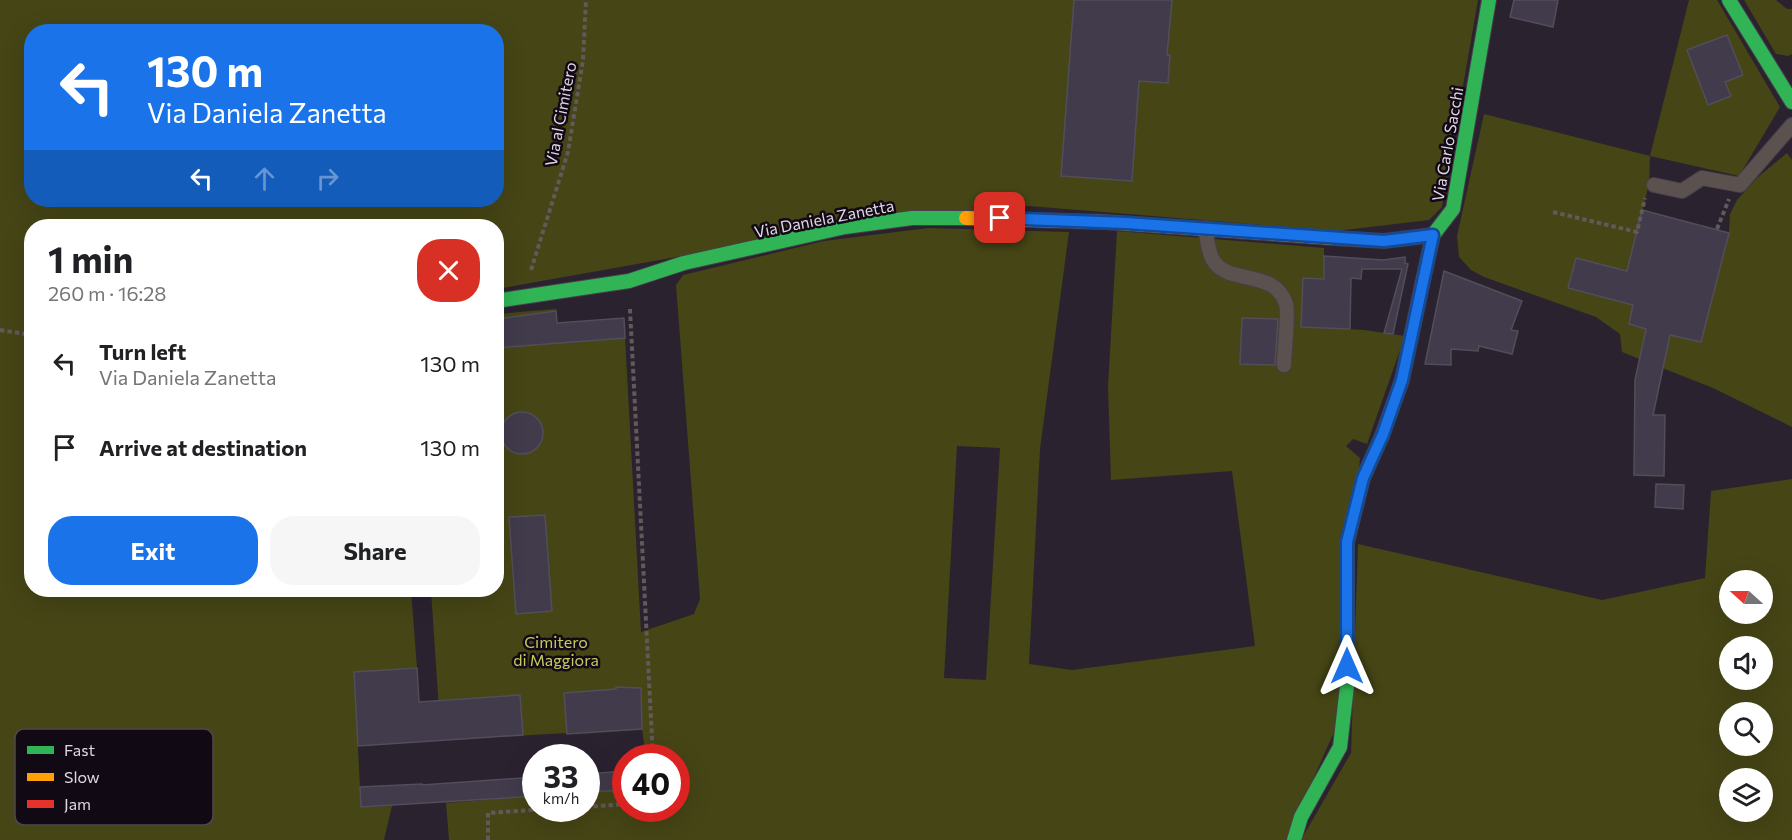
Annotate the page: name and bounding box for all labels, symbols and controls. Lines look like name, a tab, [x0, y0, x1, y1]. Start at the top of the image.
text: 130 m	[147, 44, 263, 96]
icon: left	[48, 48, 126, 126]
street label: Via al Cimitero	[541, 60, 579, 168]
street label: Via Carlo Sacchi	[1428, 85, 1466, 203]
text: Via Daniela Zanetta	[147, 96, 387, 129]
icon: left	[185, 162, 218, 195]
icon: ahead	[248, 162, 281, 195]
icon: right	[311, 162, 344, 195]
pin	[974, 192, 1025, 243]
street label: Via Daniela Zanetta	[752, 195, 896, 241]
icon: arrive	[983, 201, 1016, 234]
text: 1 min	[48, 236, 133, 280]
button: close	[417, 239, 480, 302]
text: 260 m · 16:28	[48, 281, 166, 305]
text: Turn left	[99, 338, 186, 365]
icon: left	[48, 347, 81, 380]
text: 130 m	[420, 350, 480, 377]
text: Via Daniela Zanetta	[99, 365, 277, 389]
icon: arrive	[48, 431, 81, 464]
text: Arrive at destination	[99, 434, 307, 461]
text: 130 m	[420, 434, 480, 461]
button: Exit	[48, 516, 258, 585]
button: Share	[270, 516, 480, 585]
north arrow	[1719, 570, 1773, 624]
map controls	[1719, 570, 1773, 822]
park label: Cimitero di Maggiora	[513, 632, 599, 669]
position arrow	[1315, 634, 1379, 698]
button: sound	[1719, 636, 1773, 690]
button: search	[1719, 702, 1773, 756]
legend	[15, 729, 213, 825]
text: Fast	[64, 740, 95, 759]
speed limit sign: 40	[612, 744, 690, 822]
text: 33	[544, 757, 578, 794]
text: Slow	[64, 767, 100, 786]
button: layers	[1719, 768, 1773, 822]
text: km/h	[543, 789, 579, 807]
text: Jam	[64, 794, 91, 813]

